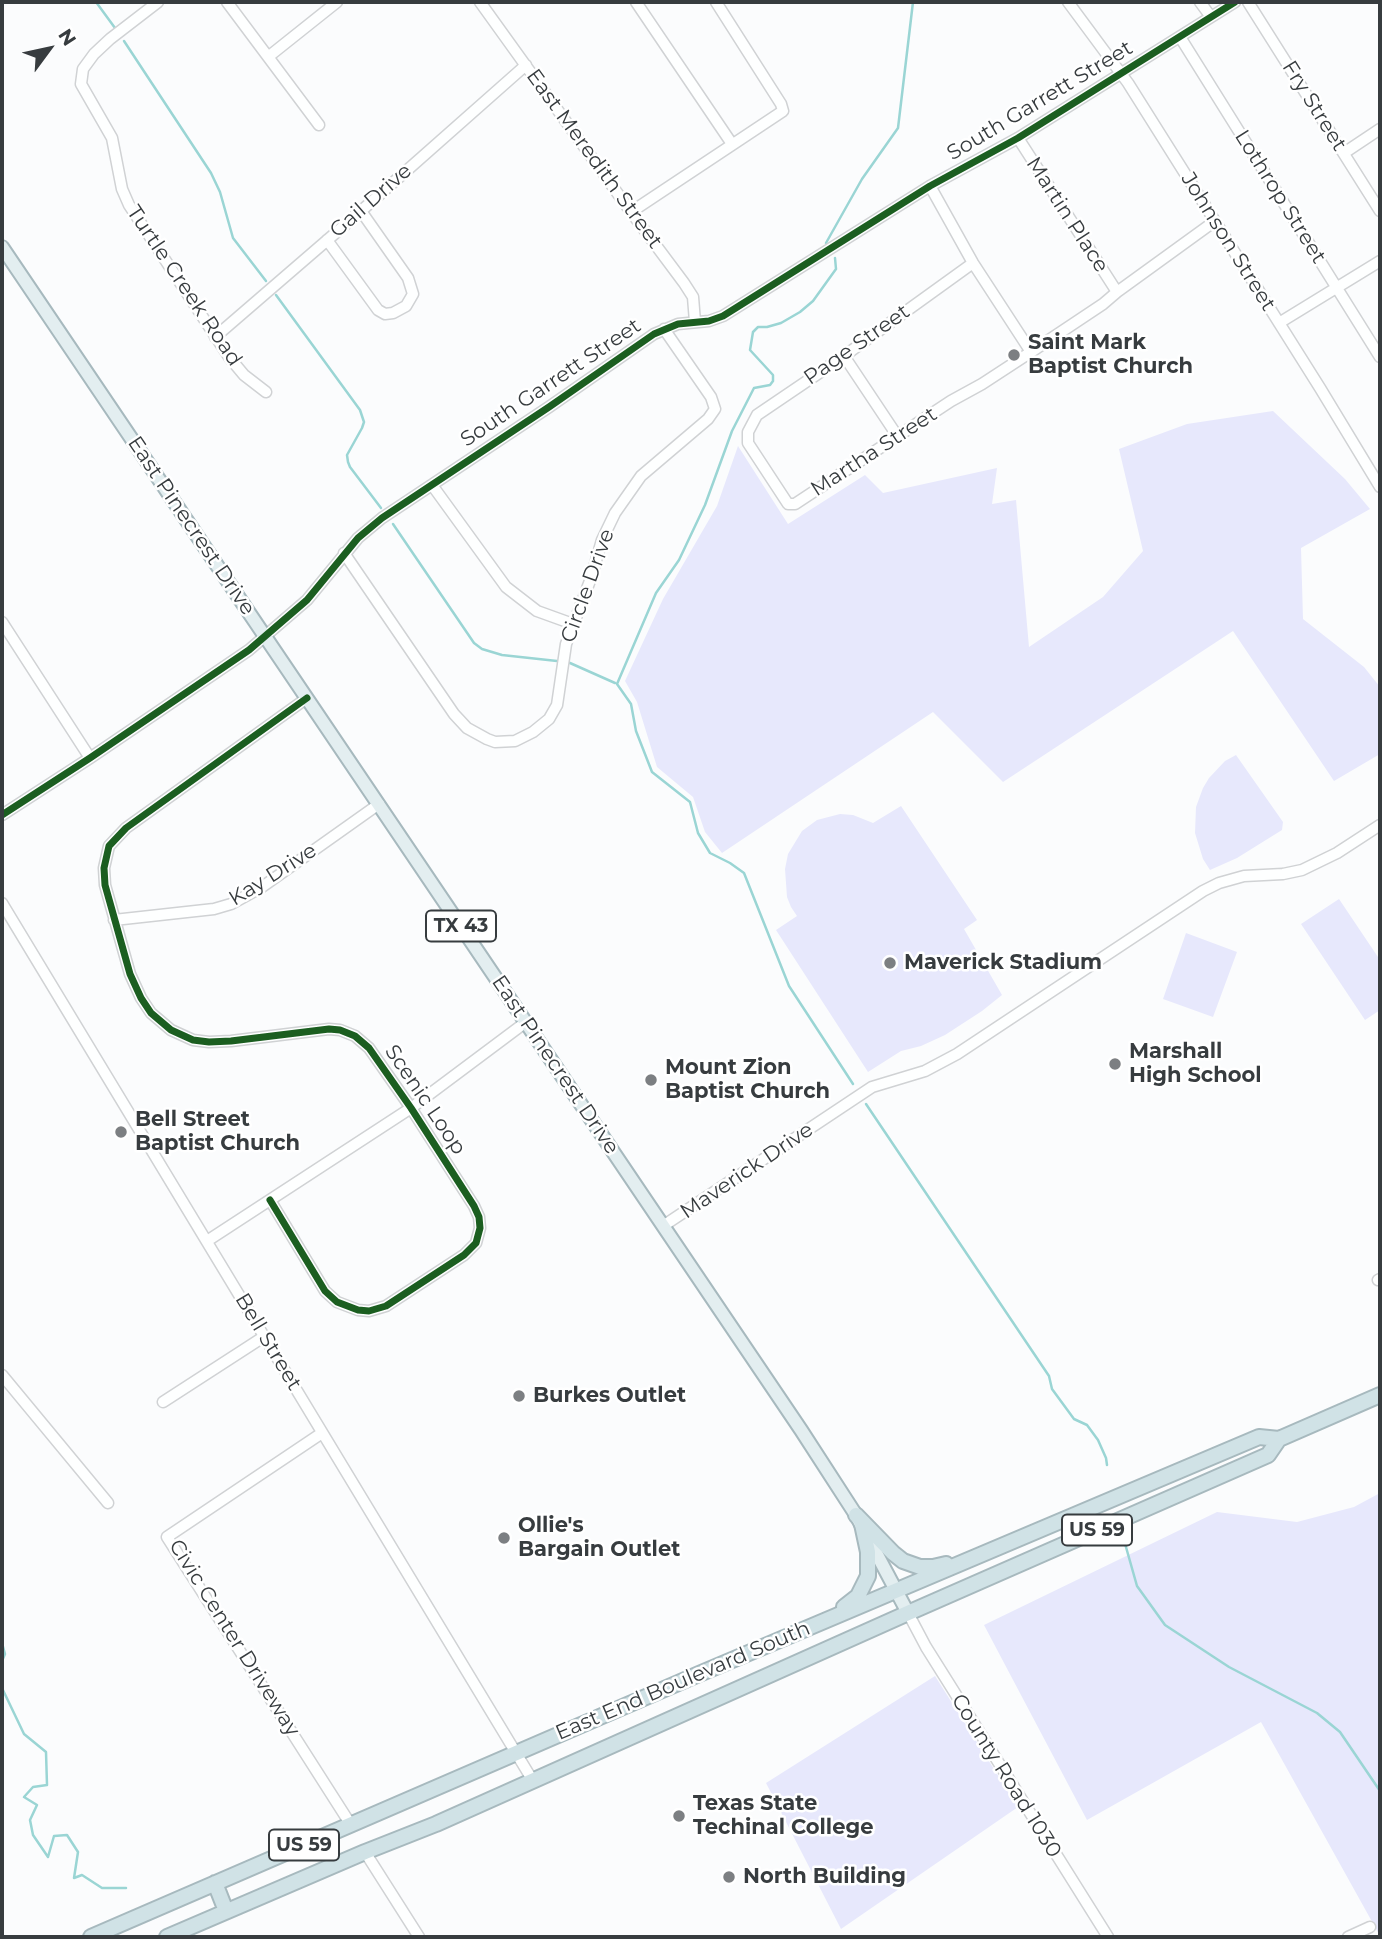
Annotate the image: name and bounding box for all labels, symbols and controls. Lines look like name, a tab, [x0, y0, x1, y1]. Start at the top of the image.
north arrow	[14, 14, 84, 84]
text: N	[53, 25, 81, 50]
street label: South Garrett Street	[943, 36, 1137, 166]
street label: Fry Street	[1276, 56, 1352, 156]
street label: East Meredith Street	[520, 64, 668, 254]
street label: Lothrop Street	[1229, 126, 1331, 268]
street label: Martin Place	[1020, 153, 1114, 277]
street label: Gail Drive	[325, 159, 417, 243]
street label: Johnson Street	[1175, 168, 1281, 316]
street label: Turtle Creek Road	[121, 201, 247, 371]
street label: Page Street	[799, 299, 915, 391]
street label: South Garrett Street	[456, 313, 646, 453]
place label: Saint Mark Baptist Church	[1028, 330, 1193, 380]
marker: Saint Mark Baptist Church	[1006, 347, 1022, 363]
street label: Martha Street	[806, 402, 942, 502]
street label: East Pinecrest Drive	[122, 432, 260, 620]
street label: Circle Drive	[556, 526, 620, 646]
street label: Kay Drive	[225, 838, 321, 912]
road number: TX 43	[426, 910, 496, 942]
place label: Maverick Stadium	[904, 950, 1102, 976]
marker: Maverick Stadium	[882, 955, 898, 971]
street label: East Pinecrest Drive	[486, 971, 624, 1159]
place label: Marshall High School	[1129, 1039, 1262, 1089]
street label: Scenic Loop	[379, 1040, 471, 1160]
place label: Mount Zion Baptist Church	[665, 1055, 830, 1105]
marker: Marshall High School	[1107, 1056, 1123, 1072]
marker: Mount Zion Baptist Church	[643, 1072, 659, 1088]
place label: Bell Street Baptist Church	[135, 1107, 300, 1157]
street label: Maverick Drive	[676, 1117, 818, 1225]
marker: Bell Street Baptist Church	[113, 1124, 129, 1140]
street label: Bell Street	[229, 1289, 307, 1395]
place label: Burkes Outlet	[533, 1383, 686, 1409]
marker: Burkes Outlet	[511, 1388, 527, 1404]
place label: Ollie's Bargain Outlet	[518, 1513, 680, 1563]
road number: US 59	[1062, 1514, 1132, 1546]
marker: Ollie's Bargain Outlet	[496, 1530, 512, 1546]
street label: Civic Center Driveway	[163, 1535, 305, 1741]
street label: East End Boulevard South	[552, 1616, 814, 1746]
street label: County Road 1030	[946, 1690, 1066, 1862]
place label: Texas State Techinal College	[693, 1791, 873, 1841]
marker: Texas State Techinal College	[671, 1808, 687, 1824]
road number: US 59	[269, 1829, 339, 1860]
place label: North Building	[743, 1864, 906, 1890]
marker: North Building	[721, 1869, 737, 1885]

